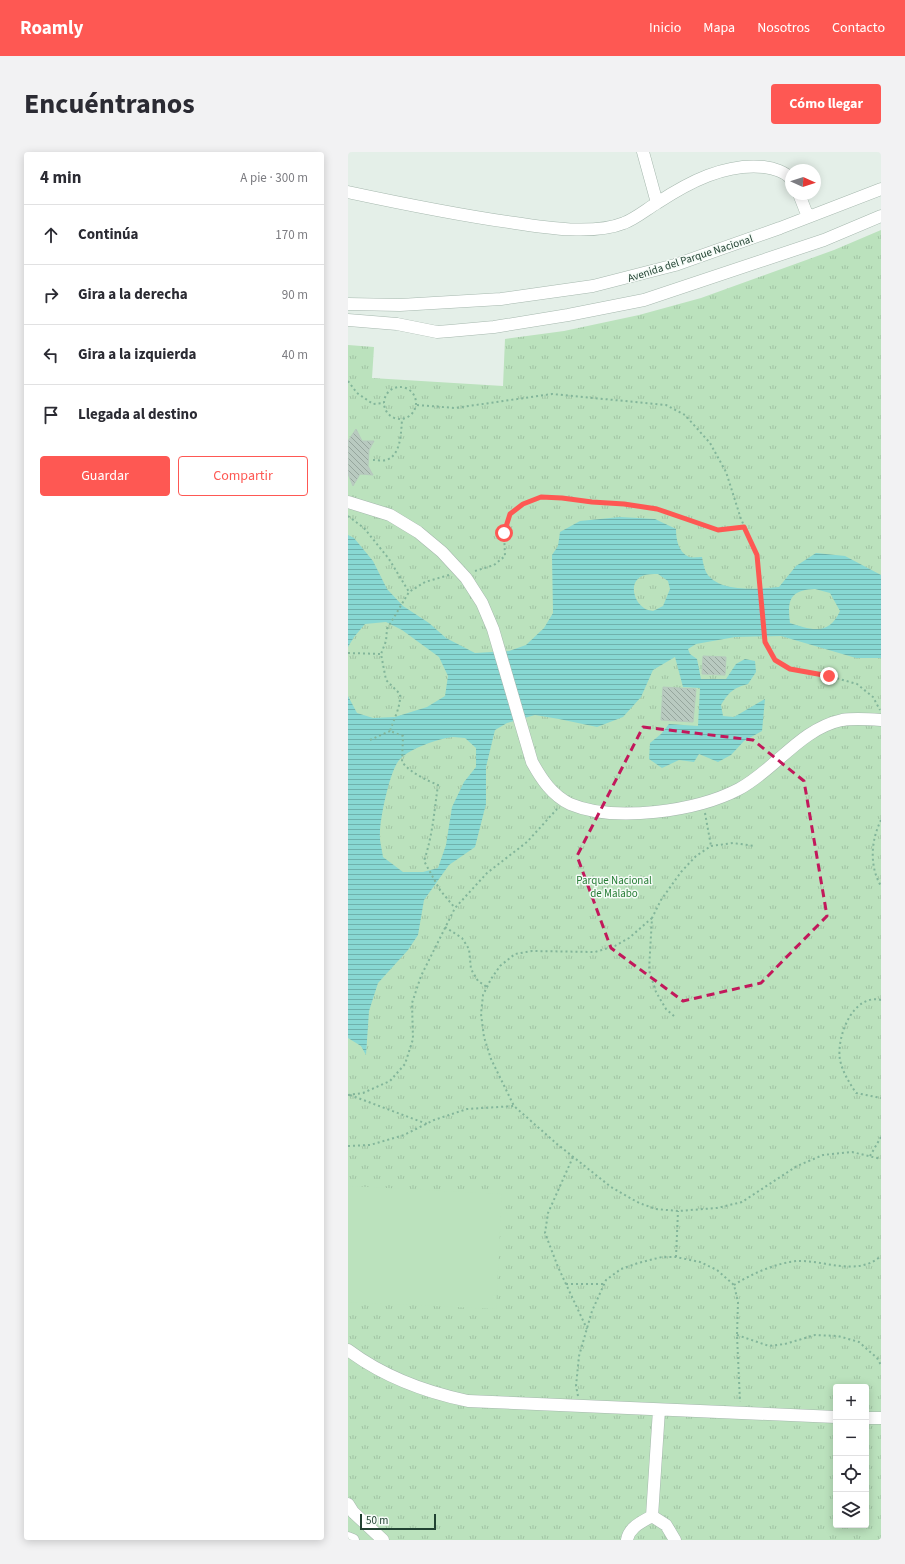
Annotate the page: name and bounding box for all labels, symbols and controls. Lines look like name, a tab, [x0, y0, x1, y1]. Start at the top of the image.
text: Roamly	[20, 15, 83, 42]
text: Inicio	[649, 18, 681, 38]
text: Mapa	[703, 18, 735, 38]
text: Nosotros	[757, 18, 810, 38]
text: Contacto	[832, 18, 885, 38]
text: Encuéntranos	[24, 84, 195, 124]
button: Cómo llegar	[771, 84, 881, 124]
north arrow	[785, 164, 821, 200]
text: 4 min	[40, 166, 81, 190]
text: A pie · 300 m	[240, 169, 308, 187]
icon: ahead	[40, 224, 62, 246]
text: Continúa	[78, 224, 139, 245]
text: 170 m	[275, 226, 308, 244]
street label: Avenida del Parque Nacional	[626, 231, 755, 286]
icon: right	[40, 284, 62, 306]
text: Gira a la derecha	[78, 284, 188, 305]
text: 90 m	[282, 286, 308, 304]
icon: left	[40, 344, 62, 366]
text: Gira a la izquierda	[78, 344, 197, 365]
text: 40 m	[282, 346, 308, 364]
icon: arrive	[40, 404, 62, 426]
text: Llegada al destino	[78, 404, 198, 425]
button: Guardar	[40, 456, 170, 496]
button: Compartir	[178, 456, 308, 496]
route start	[495, 524, 513, 542]
route end	[820, 667, 838, 685]
park label: Parque Nacional de Malabo	[576, 873, 652, 901]
map controls	[833, 1384, 869, 1528]
button: +	[833, 1384, 869, 1420]
button: −	[833, 1420, 869, 1456]
button: locate	[833, 1456, 869, 1492]
button: layers	[833, 1492, 869, 1528]
scale bar	[360, 1512, 436, 1531]
text: 50 m	[366, 1513, 388, 1528]

